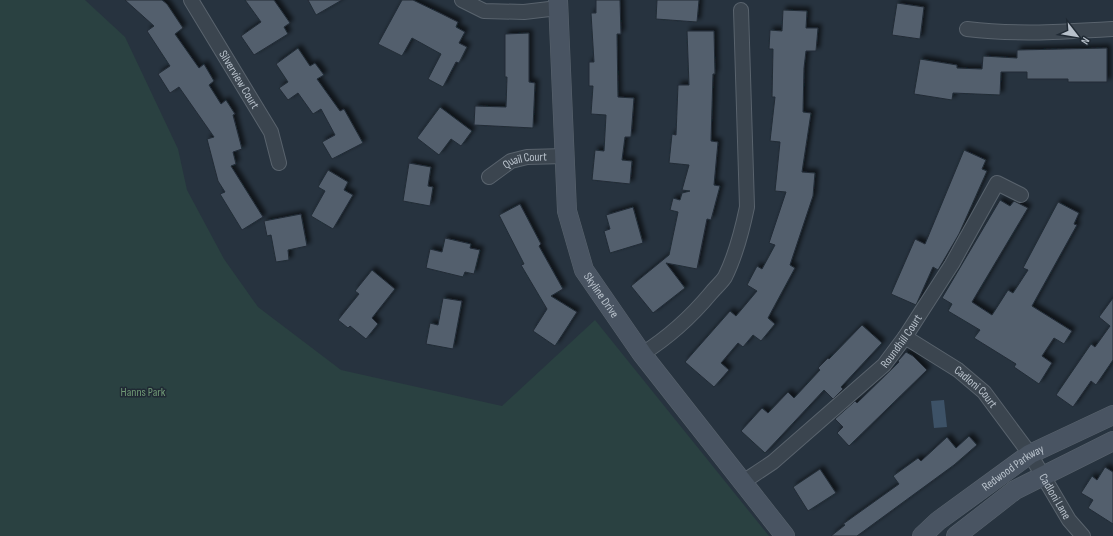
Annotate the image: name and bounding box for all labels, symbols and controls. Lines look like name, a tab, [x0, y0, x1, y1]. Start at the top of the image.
north arrow	[1057, 16, 1097, 56]
text: N	[1078, 35, 1092, 47]
street label: Silverview Court	[216, 47, 263, 112]
street label: Quail Court	[500, 149, 547, 172]
street label: Skyline Drive	[580, 269, 622, 321]
street label: Roundhill Court	[877, 311, 925, 371]
street label: Cadloni Court	[952, 362, 1001, 411]
park label: Hanns Park	[121, 385, 166, 400]
street label: Redwood Parkway	[979, 441, 1047, 494]
street label: Cadloni Lane	[1036, 471, 1075, 522]

